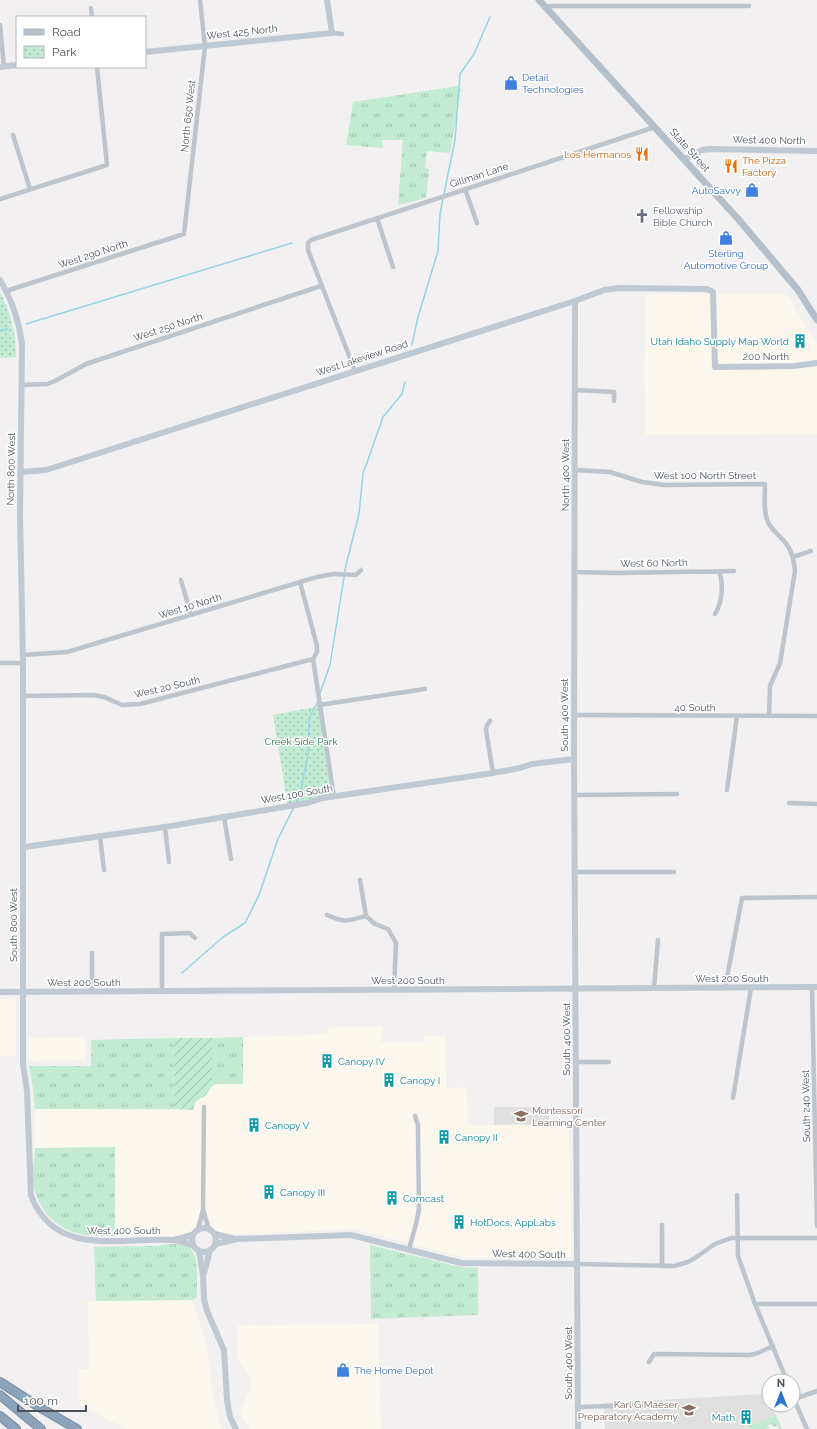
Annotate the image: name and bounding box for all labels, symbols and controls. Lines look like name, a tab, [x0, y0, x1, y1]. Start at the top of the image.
legend	[16, 16, 146, 68]
street label: West 425 North	[206, 23, 278, 41]
text: Road	[52, 25, 81, 39]
text: Park	[52, 45, 77, 59]
place label: Detail Technologies	[522, 72, 584, 95]
shop icon: Detail Technologies	[503, 75, 519, 91]
street label: North 650 West	[179, 79, 197, 153]
street label: State Street	[668, 126, 713, 174]
street label: West 400 North	[732, 134, 806, 146]
restaurant icon: Los Hermanos	[634, 146, 650, 162]
place label: Los Hermanos	[564, 149, 631, 160]
place label: The Pizza Factory	[742, 155, 786, 178]
restaurant icon: The Pizza Factory	[723, 158, 739, 174]
street label: Gillman Lane	[448, 160, 510, 190]
shop icon: AutoSavvy	[744, 182, 760, 198]
place label: AutoSavvy	[692, 185, 742, 196]
place label: Fellowship Bible Church	[653, 205, 713, 228]
church icon: Fellowship Bible Church	[634, 208, 650, 224]
shop icon: Sterling Automotive Group	[718, 230, 734, 246]
street label: West 290 North	[57, 238, 129, 270]
place label: Sterling Automotive Group	[684, 248, 768, 271]
street label: West 250 North	[132, 311, 204, 343]
building icon: Utah Idaho Supply Map World	[792, 333, 808, 349]
place label: Utah Idaho Supply Map World	[651, 336, 789, 347]
street label: West Lakeview Road	[315, 338, 409, 378]
street label: 200 North	[743, 351, 789, 362]
street label: North 800 West	[5, 432, 17, 506]
street label: North 400 West	[560, 438, 571, 511]
street label: West 100 North Street	[654, 470, 757, 481]
street label: West 60 North	[620, 557, 688, 569]
street label: West 10 North	[157, 591, 223, 621]
street label: West 20 South	[133, 674, 201, 700]
street label: South 400 West	[559, 678, 570, 752]
street label: 40 South	[674, 702, 716, 713]
park label: Creek Side Park	[264, 736, 338, 747]
street label: West 100 South	[260, 782, 334, 806]
street label: South 800 West	[8, 887, 19, 962]
street label: West 200 South	[695, 973, 769, 984]
street label: West 200 South	[371, 975, 445, 986]
street label: West 200 South	[47, 977, 121, 988]
street label: South 400 West	[561, 1002, 572, 1076]
building icon: Canopy IV	[319, 1053, 335, 1069]
place label: Canopy IV	[338, 1056, 385, 1067]
street label: South 240 West	[800, 1069, 812, 1142]
building icon: Canopy I	[381, 1072, 397, 1088]
place label: Canopy I	[400, 1075, 440, 1086]
place label: Montessori Learning Center	[532, 1105, 607, 1128]
school or university icon: Montessori Learning Center	[513, 1108, 529, 1124]
building icon: Canopy V	[246, 1117, 262, 1133]
place label: Canopy V	[265, 1120, 309, 1131]
building icon: Canopy II	[436, 1129, 452, 1145]
place label: Canopy II	[455, 1132, 498, 1143]
building icon: Canopy III	[261, 1184, 277, 1200]
place label: Canopy III	[280, 1187, 325, 1198]
building icon: Comcast	[384, 1190, 400, 1206]
place label: Comcast	[403, 1193, 445, 1204]
building icon: HotDocs, AppLabs	[451, 1214, 467, 1230]
place label: HotDocs, AppLabs	[470, 1217, 556, 1228]
street label: West 400 South	[87, 1225, 161, 1236]
street label: West 400 South	[492, 1248, 566, 1260]
street label: South 400 West	[563, 1326, 574, 1400]
shop icon: The Home Depot	[335, 1362, 351, 1378]
place label: The Home Depot	[354, 1365, 434, 1376]
north arrow	[761, 1373, 801, 1413]
text: N	[777, 1377, 785, 1390]
scale bar	[18, 1387, 86, 1413]
text: 100 m	[24, 1394, 58, 1408]
place label: Karl G Maeser Preparatory Academy	[578, 1399, 679, 1422]
school or university icon: Karl G Maeser Preparatory Academy	[681, 1402, 697, 1418]
building icon: Math	[738, 1409, 754, 1425]
place label: Math	[712, 1412, 735, 1423]

